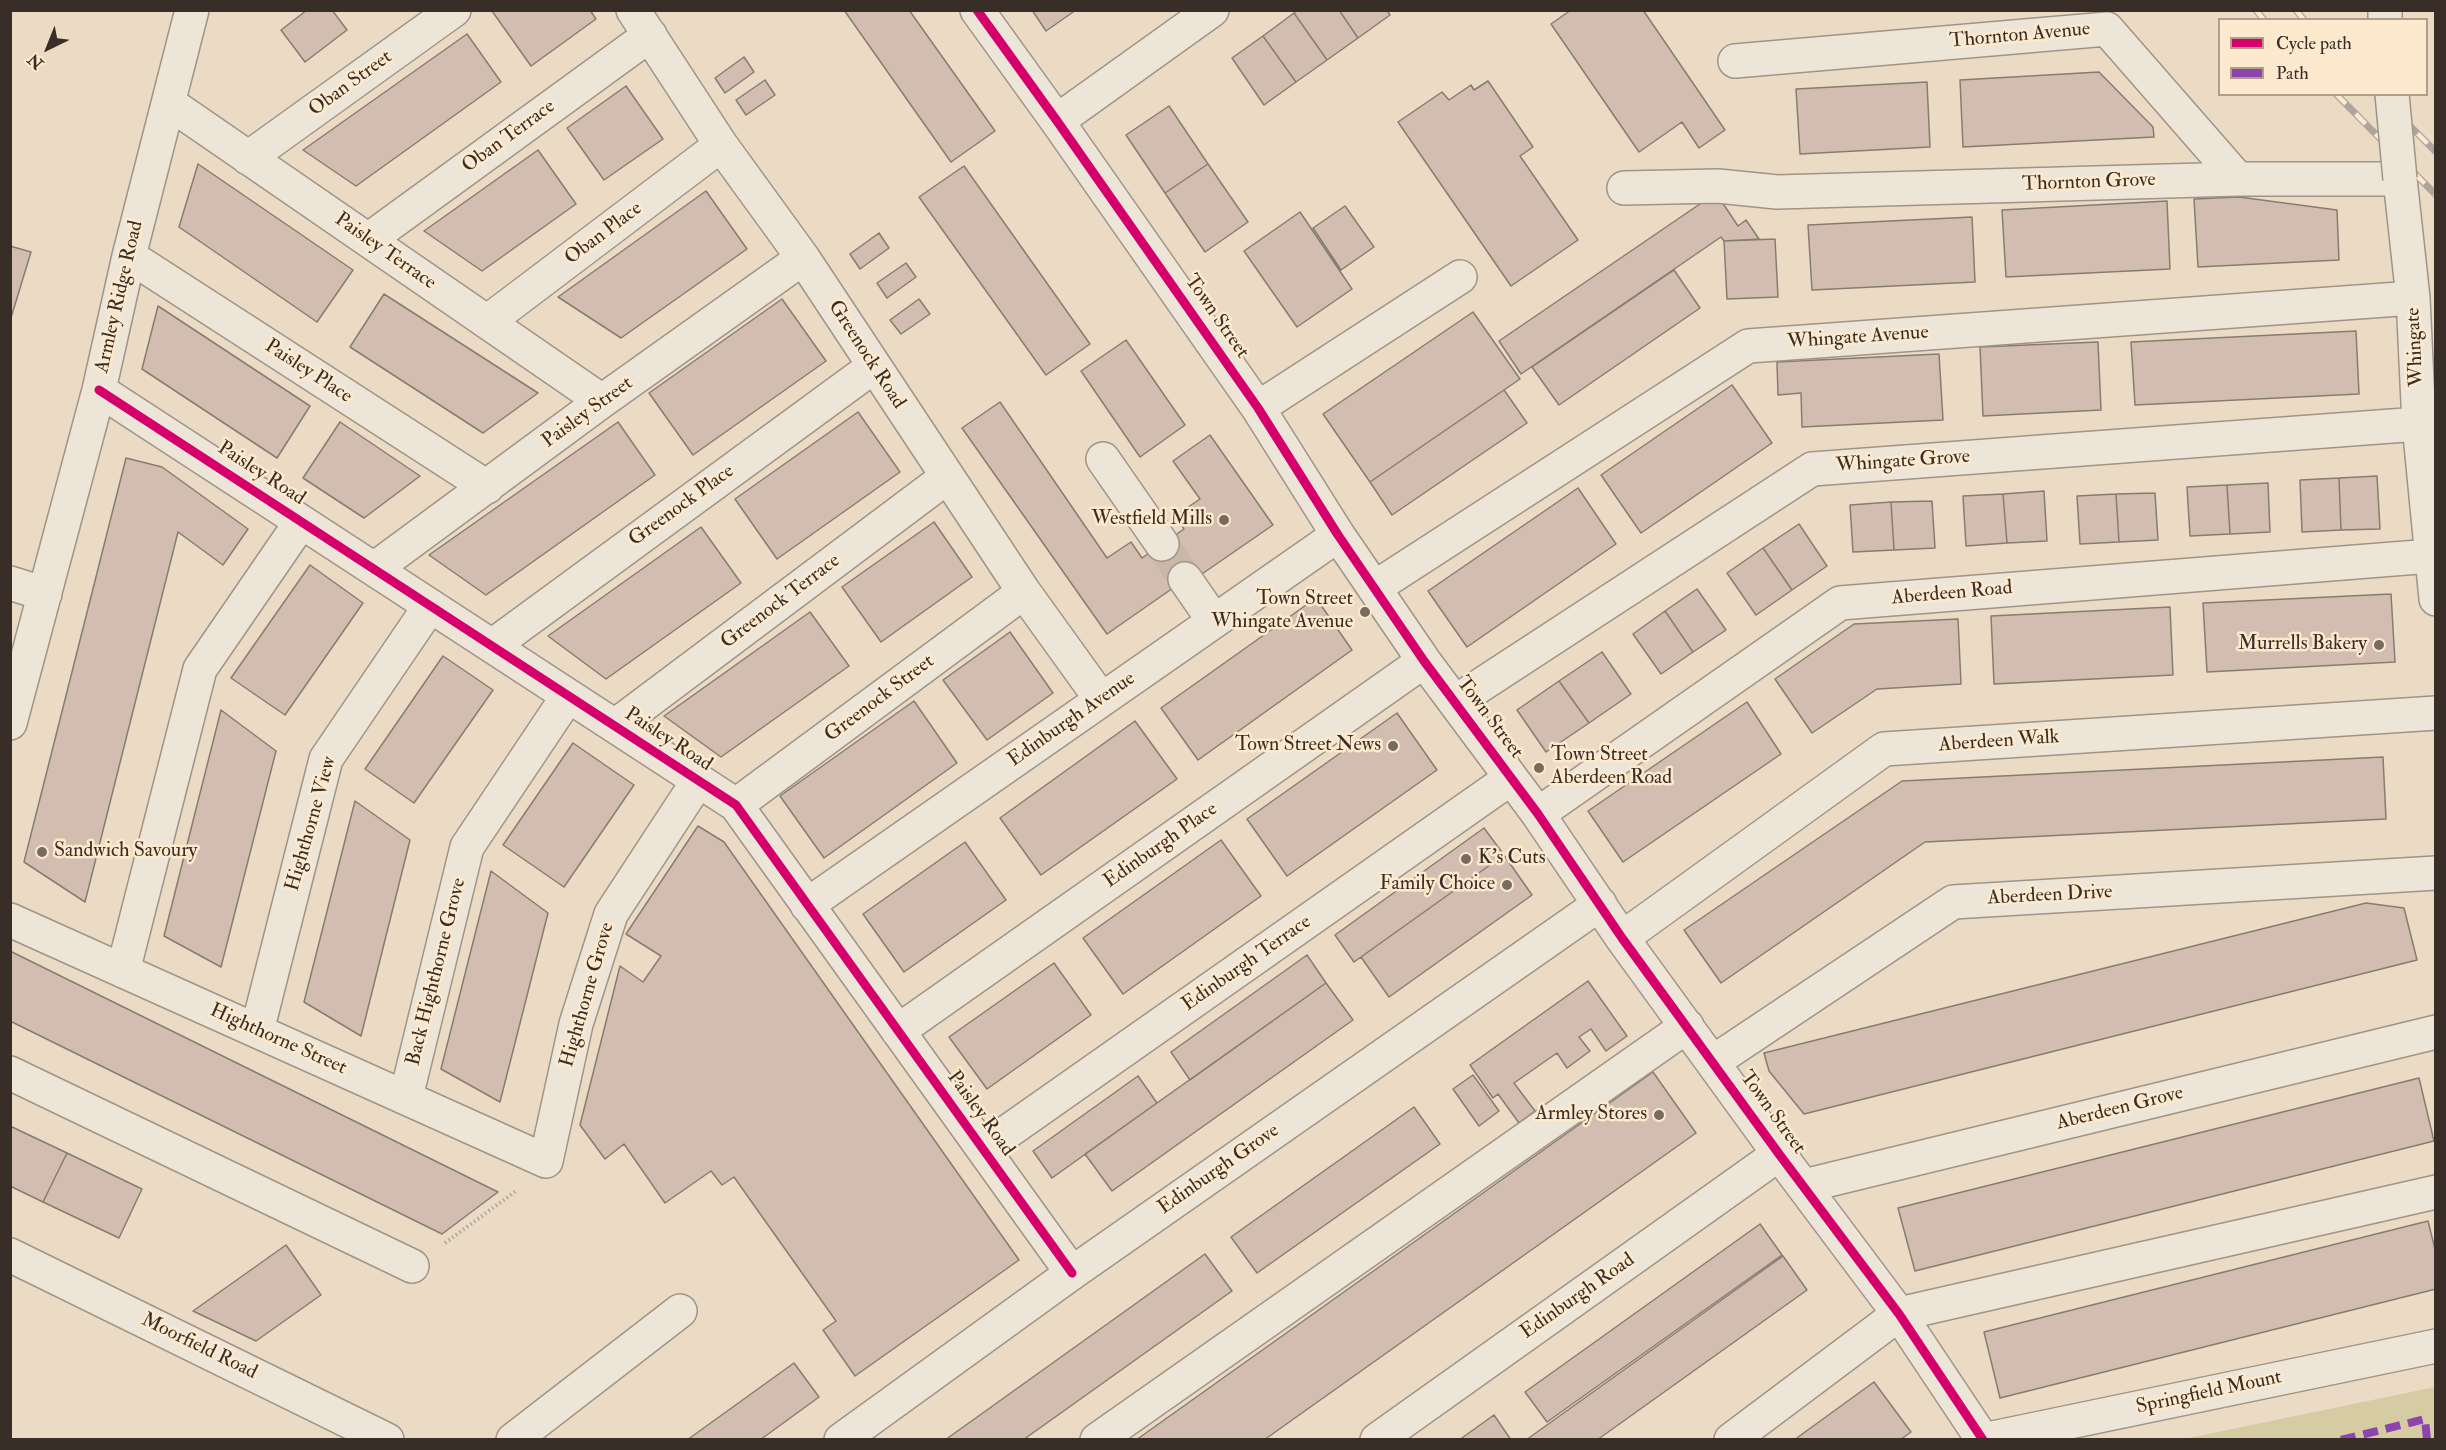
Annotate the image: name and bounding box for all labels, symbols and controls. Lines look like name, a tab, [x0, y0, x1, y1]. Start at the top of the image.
north arrow	[18, 18, 78, 78]
street label: Thornton Avenue	[1949, 18, 2091, 54]
legend	[2218, 18, 2428, 96]
text: Cycle path	[2276, 32, 2352, 55]
street label: Oban Street	[305, 46, 397, 122]
text: N	[24, 49, 48, 73]
text: Path	[2276, 62, 2309, 85]
street label: Oban Terrace	[458, 95, 560, 179]
street label: Thornton Grove	[2022, 169, 2156, 197]
street label: Oban Place	[561, 197, 647, 271]
street label: Paisley Terrace	[330, 208, 440, 296]
street label: Armley Ridge Road	[91, 218, 149, 376]
street label: Town Street	[1178, 270, 1254, 364]
street label: Greenock Road	[822, 296, 910, 414]
street label: Whingate	[2402, 307, 2430, 387]
street label: Whingate Avenue	[1786, 321, 1930, 355]
street label: Paisley Place	[260, 335, 356, 409]
street label: Paisley Street	[538, 372, 638, 454]
street label: Paisley Road	[213, 437, 309, 511]
street label: Whingate Grove	[1835, 445, 1971, 479]
street label: Greenock Place	[625, 460, 739, 552]
place label: Westfield Mills	[1092, 508, 1212, 532]
marker: Westfield Mills	[1217, 513, 1231, 527]
street label: Greenock Terrace	[717, 549, 845, 655]
street label: Aberdeen Road	[1891, 577, 2013, 611]
place label: Town Street Whingate Avenue	[1211, 588, 1353, 635]
marker: Town Street Whingate Avenue	[1358, 605, 1372, 619]
place label: Murrells Bakery	[2238, 633, 2367, 657]
marker: Murrells Bakery	[2372, 638, 2386, 652]
street label: Greenock Street	[821, 650, 939, 748]
street label: Edinburgh Avenue	[1004, 667, 1140, 773]
street label: Town Street	[1450, 672, 1528, 764]
street label: Paisley Road	[620, 703, 716, 777]
street label: Aberdeen Walk	[1938, 726, 2060, 758]
place label: Town Street News	[1235, 734, 1381, 758]
marker: Town Street News	[1386, 739, 1400, 753]
place label: Town Street Aberdeen Road	[1551, 744, 1672, 791]
street label: Highthorne View	[281, 754, 343, 894]
marker: Town Street Aberdeen Road	[1532, 761, 1546, 775]
street label: Edinburgh Place	[1100, 798, 1222, 894]
place label: Sandwich Savoury	[54, 840, 197, 864]
marker: Sandwich Savoury	[35, 845, 49, 859]
place label: K's Cuts	[1478, 847, 1546, 871]
marker: K's Cuts	[1459, 852, 1473, 866]
place label: Family Choice	[1380, 873, 1495, 897]
street label: Back Highthorne Grove	[402, 876, 472, 1068]
marker: Family Choice	[1500, 878, 1514, 892]
street label: Aberdeen Drive	[1987, 881, 2113, 911]
street label: Edinburgh Terrace	[1178, 911, 1316, 1017]
street label: Highthorne Grove	[556, 920, 620, 1070]
street label: Highthorne Street	[206, 999, 350, 1081]
street label: Paisley Road	[941, 1067, 1019, 1161]
street label: Town Street	[1734, 1067, 1810, 1159]
street label: Aberdeen Grove	[2054, 1082, 2186, 1136]
place label: Armley Stores	[1535, 1103, 1647, 1127]
marker: Armley Stores	[1652, 1108, 1666, 1122]
street label: Edinburgh Grove	[1154, 1119, 1284, 1221]
street label: Edinburgh Road	[1516, 1249, 1640, 1345]
street label: Moorfield Road	[137, 1309, 261, 1385]
street label: Springfield Mount	[2134, 1366, 2284, 1420]

